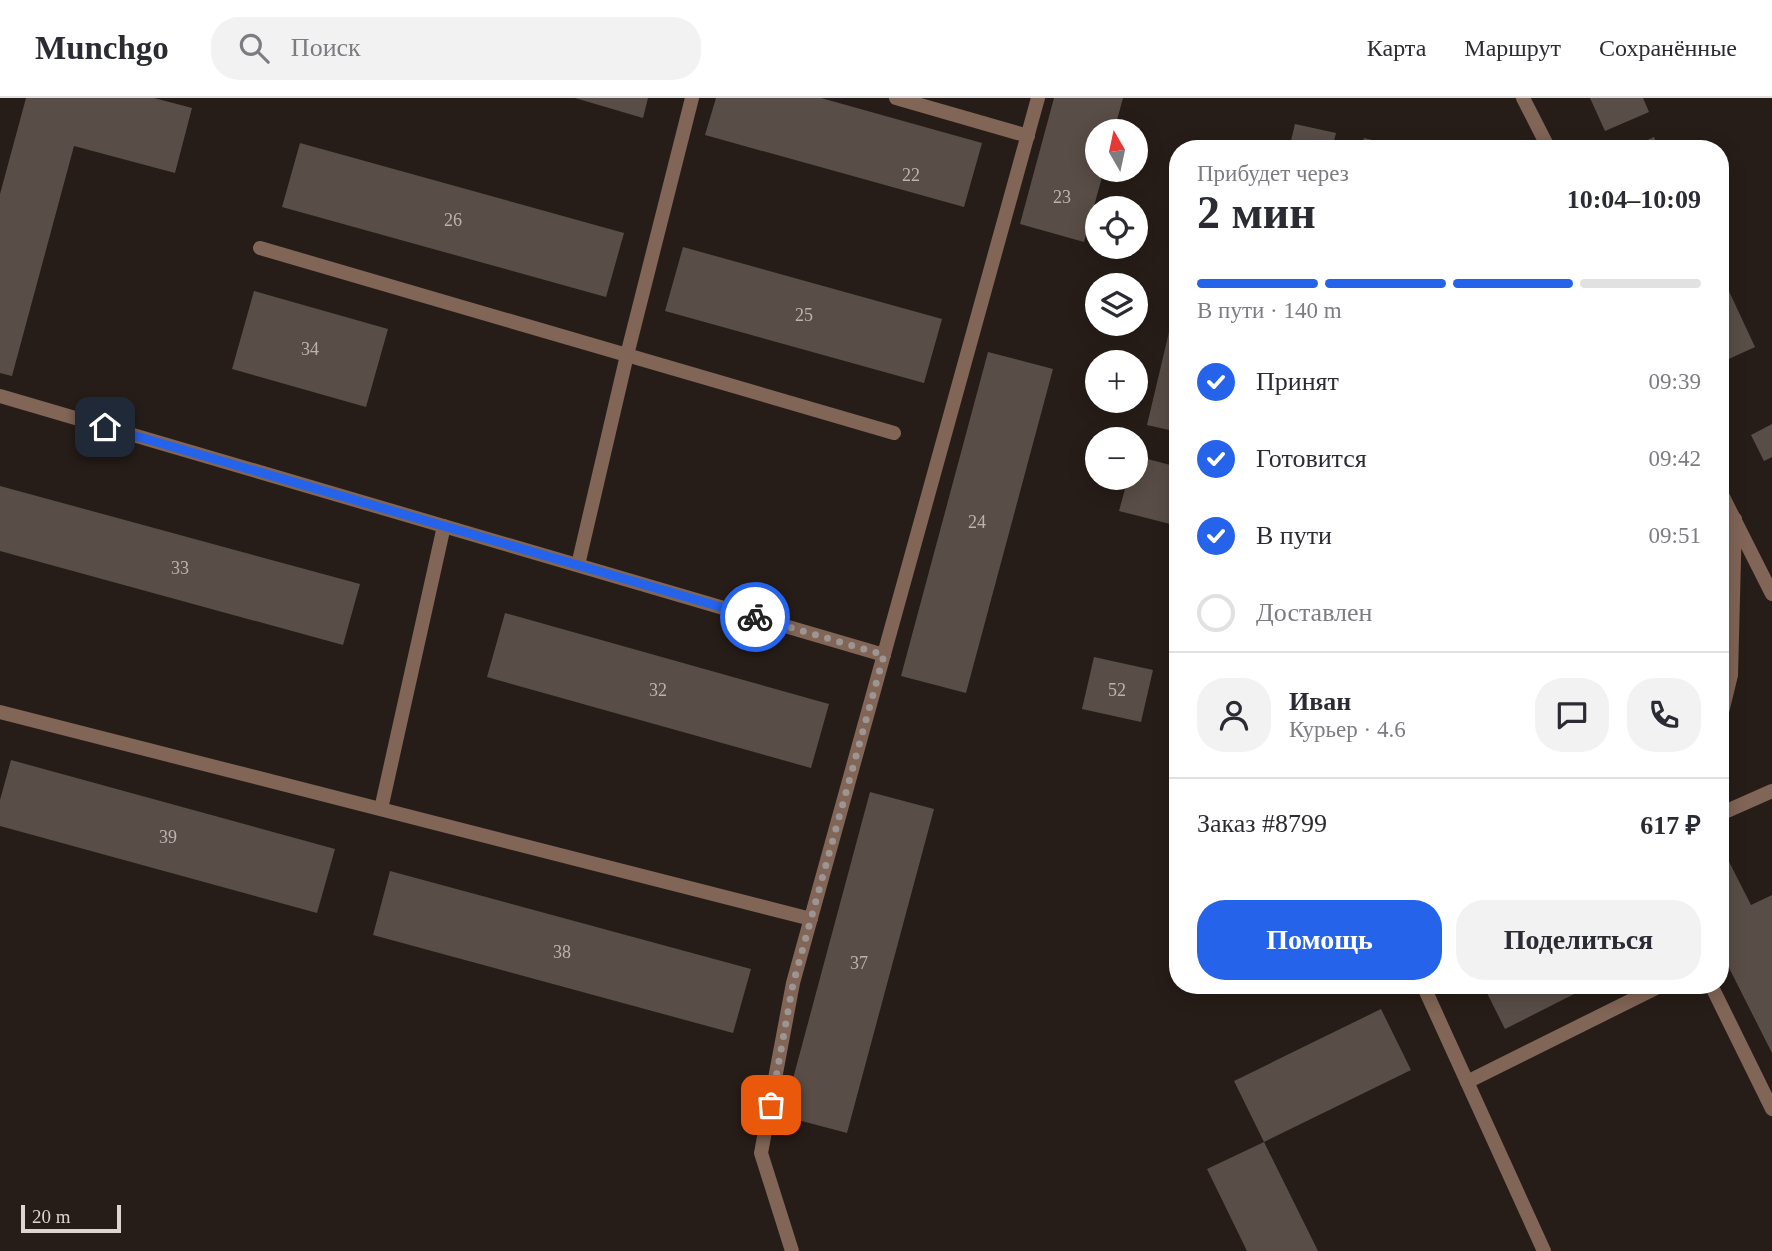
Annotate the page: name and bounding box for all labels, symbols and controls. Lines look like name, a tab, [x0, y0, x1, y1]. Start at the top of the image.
search box	[211, 17, 701, 80]
icon: search	[235, 29, 273, 67]
text: Munchgo	[35, 30, 169, 66]
text: Поиск	[291, 33, 361, 62]
text: Карта	[1367, 35, 1426, 61]
text: Маршрут	[1464, 35, 1561, 61]
text: Сохранённые	[1599, 35, 1737, 61]
north arrow	[1085, 119, 1148, 182]
map controls	[1085, 119, 1148, 490]
text: Прибудет через	[1197, 161, 1349, 186]
house number: 22	[902, 165, 920, 185]
text: 10:04–10:09	[1567, 185, 1701, 214]
house number: 23	[1053, 187, 1071, 207]
text: 2 мин	[1197, 187, 1316, 238]
button: locate	[1085, 196, 1148, 259]
house number: 26	[444, 210, 462, 230]
button: layers	[1085, 273, 1148, 336]
text: В пути · 140 m	[1197, 298, 1342, 323]
house number: 25	[795, 305, 813, 325]
house number: 34	[301, 339, 319, 359]
button: +	[1085, 350, 1148, 413]
icon: check	[1197, 363, 1235, 401]
text: Принят	[1256, 367, 1339, 396]
text: 09:39	[1649, 369, 1701, 394]
pin	[75, 397, 135, 457]
icon: home	[86, 408, 124, 446]
button: −	[1085, 427, 1148, 490]
icon: check	[1197, 440, 1235, 478]
text: Готовится	[1256, 444, 1367, 473]
text: 09:42	[1649, 446, 1701, 471]
house number: 24	[968, 512, 986, 532]
icon: check	[1197, 517, 1235, 555]
text: В пути	[1256, 521, 1332, 550]
text: 09:51	[1649, 523, 1701, 548]
house number: 33	[171, 558, 189, 578]
courier	[720, 582, 790, 652]
icon: bike	[736, 598, 774, 636]
text: Доставлен	[1256, 598, 1373, 627]
button: person	[1197, 678, 1271, 752]
button: chat	[1535, 678, 1609, 752]
button: phone	[1627, 678, 1701, 752]
house number: 32	[649, 680, 667, 700]
house number: 52	[1108, 680, 1126, 700]
text: Иван	[1289, 687, 1351, 716]
text: Курьер · 4.6	[1289, 717, 1406, 742]
text: Заказ #8799	[1197, 809, 1327, 838]
text: 617 ₽	[1640, 811, 1701, 840]
house number: 39	[159, 827, 177, 847]
button: Помощь	[1197, 900, 1442, 980]
button: Поделиться	[1456, 900, 1701, 980]
house number: 38	[553, 942, 571, 962]
house number: 37	[850, 953, 868, 973]
pin	[741, 1075, 801, 1135]
icon: bag	[752, 1086, 790, 1124]
scale bar	[21, 1202, 121, 1234]
text: 20 m	[32, 1206, 71, 1227]

